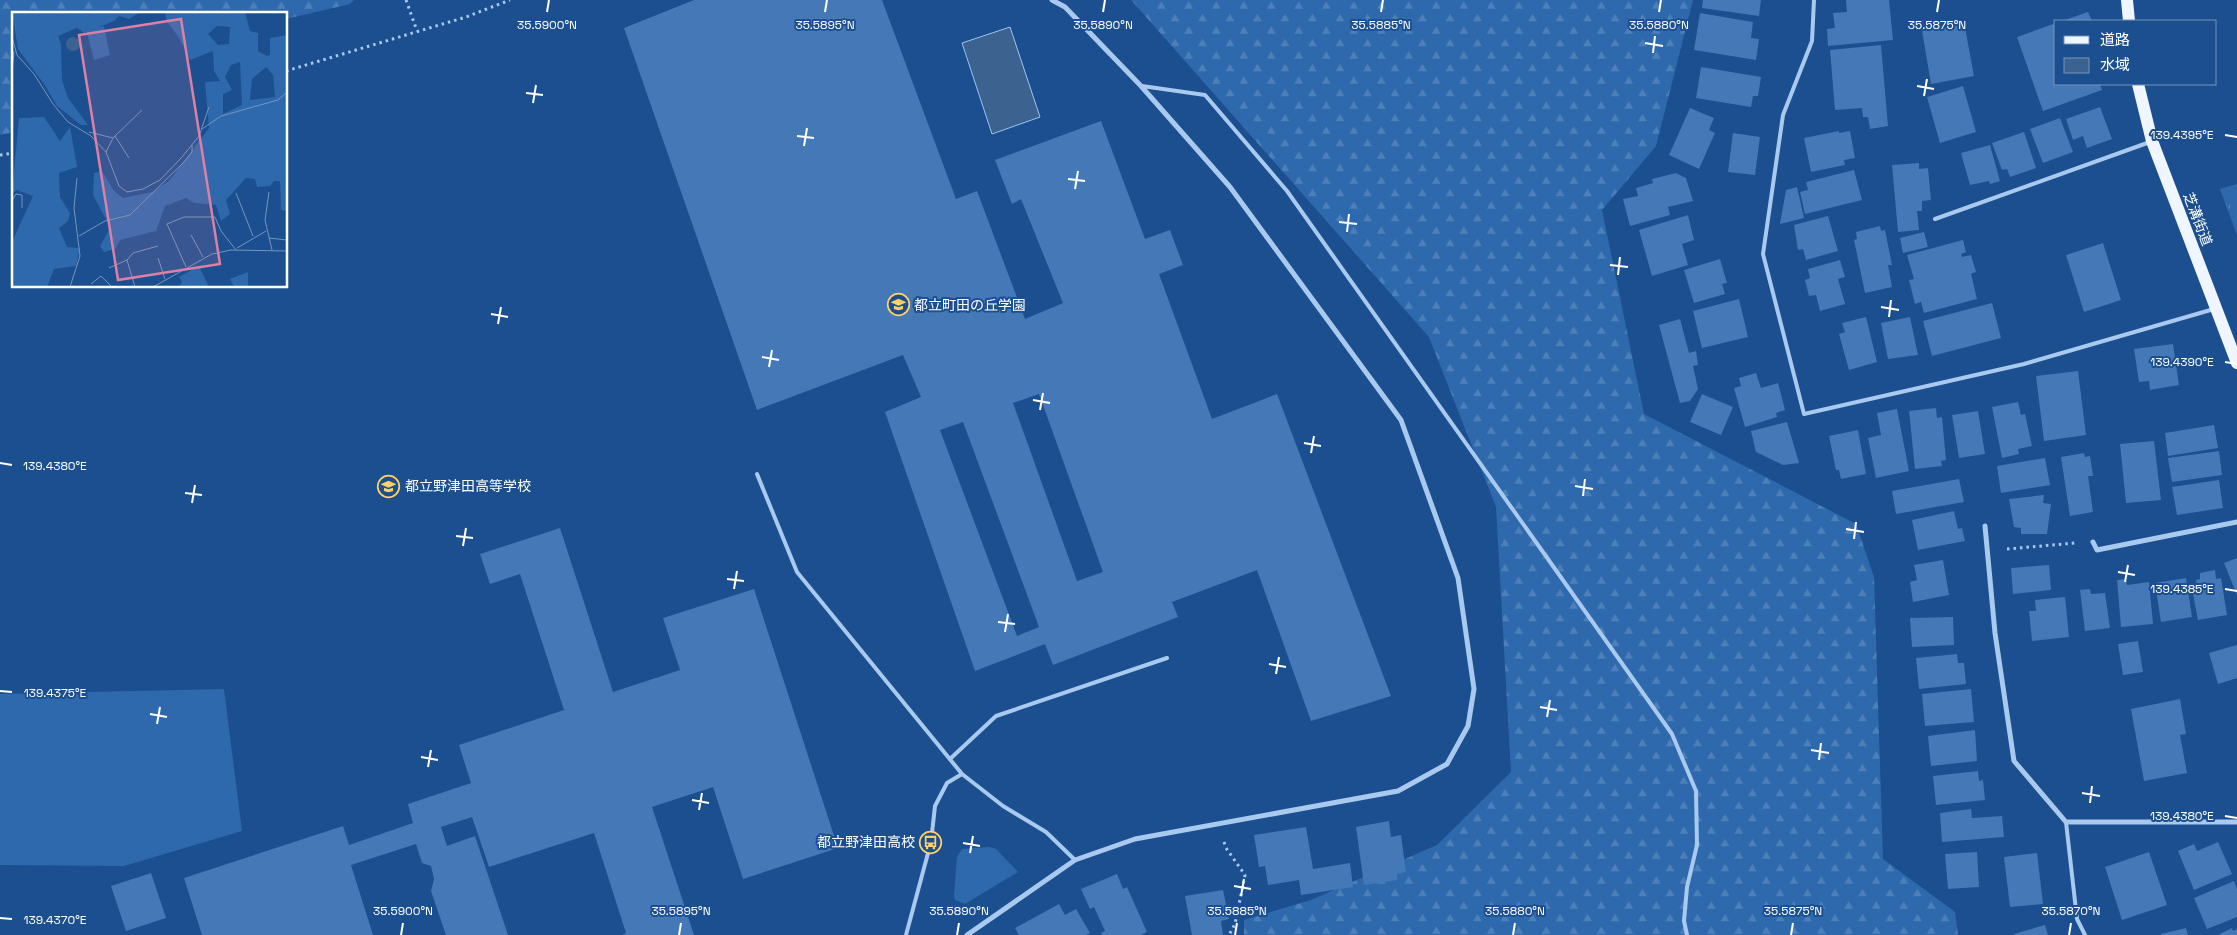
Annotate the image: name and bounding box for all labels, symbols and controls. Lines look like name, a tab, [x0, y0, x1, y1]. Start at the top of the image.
inset map	[12, 12, 288, 288]
text: 35.5900°N	[517, 17, 577, 33]
text: 35.5895°N	[795, 17, 855, 33]
text: 35.5890°N	[1073, 17, 1133, 33]
text: 35.5885°N	[1351, 17, 1411, 33]
text: 35.5880°N	[1629, 17, 1689, 33]
text: 35.5875°N	[1908, 17, 1966, 33]
legend	[2054, 20, 2217, 85]
text: 道路	[2100, 30, 2130, 49]
text: 水域	[2100, 55, 2130, 74]
text: 139.4395°E	[2150, 127, 2214, 143]
street label: 芝溝街道	[2180, 190, 2216, 248]
school or university icon: 都立町田の丘学園	[886, 293, 910, 317]
place label: 都立町田の丘学園	[914, 296, 1026, 314]
text: 139.4390°E	[2150, 354, 2214, 370]
text: 139.4380°E	[23, 458, 87, 474]
school or university icon: 都立野津田高等学校	[377, 474, 401, 498]
place label: 都立野津田高等学校	[405, 477, 531, 495]
text: 139.4385°E	[2150, 581, 2214, 597]
text: 139.4375°E	[24, 685, 87, 701]
text: 139.4380°E	[2150, 808, 2214, 824]
bus stop icon: 都立野津田高校	[919, 830, 943, 854]
place label: 都立野津田高校	[817, 833, 915, 851]
text: 35.5900°N	[373, 903, 433, 919]
text: 35.5895°N	[651, 903, 711, 919]
text: 35.5890°N	[929, 903, 989, 919]
text: 35.5885°N	[1207, 903, 1267, 919]
text: 35.5880°N	[1485, 903, 1545, 919]
text: 35.5875°N	[1764, 903, 1822, 919]
text: 35.5870°N	[2042, 903, 2100, 919]
text: 139.4370°E	[24, 912, 87, 928]

